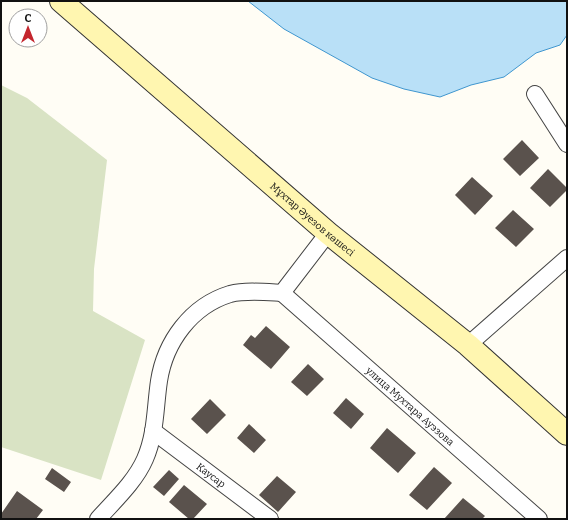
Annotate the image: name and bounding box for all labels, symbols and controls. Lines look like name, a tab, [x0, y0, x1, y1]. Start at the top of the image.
north arrow	[8, 8, 48, 48]
text: С	[25, 12, 32, 25]
street label: Мұхтар Әуезов көшесі	[267, 181, 357, 259]
street label: улица Мухтара Ауэзова	[363, 364, 457, 449]
street label: Каусар	[194, 461, 228, 491]

